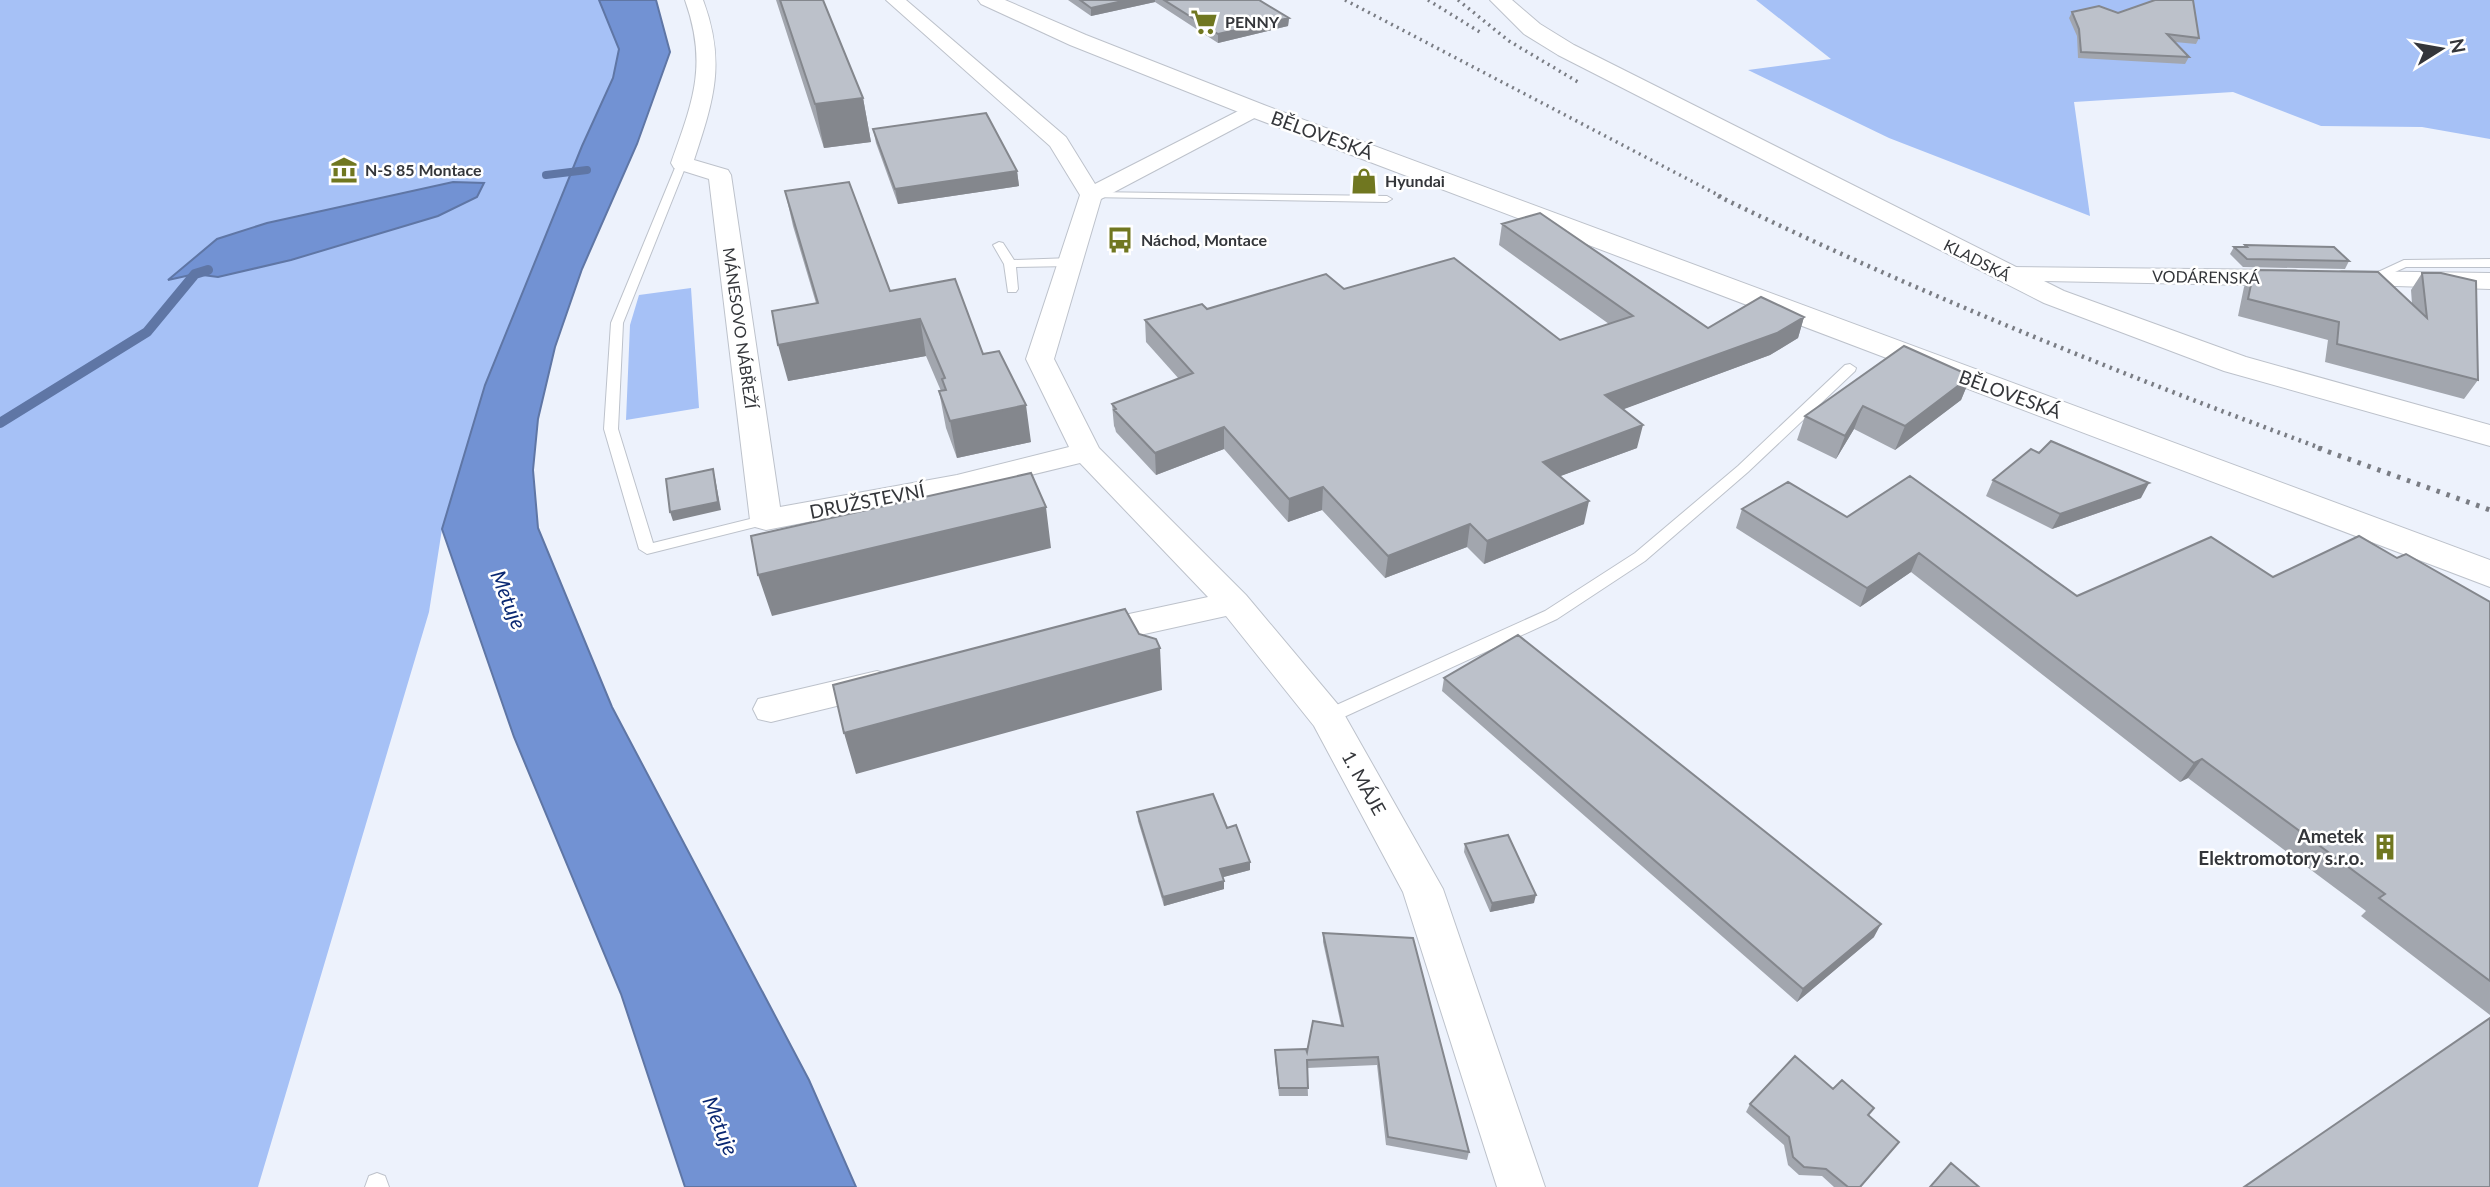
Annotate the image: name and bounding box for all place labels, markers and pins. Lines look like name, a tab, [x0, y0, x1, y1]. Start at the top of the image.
supermarket icon: PENNY	[1189, 7, 1219, 37]
place label: PENNY	[1225, 12, 1280, 31]
museum icon: N-S 85 Montace	[329, 155, 359, 185]
place label: N-S 85 Montace	[365, 160, 482, 179]
shop icon: Hyundai	[1349, 166, 1379, 196]
place label: Hyundai	[1385, 171, 1445, 190]
bus stop icon: Náchod, Montace	[1105, 225, 1135, 255]
place label: Náchod, Montace	[1141, 230, 1267, 249]
place label: Ametek Elektromotory s.r.o.	[2198, 824, 2365, 869]
building icon: Ametek Elektromotory s.r.o.	[2370, 832, 2400, 862]

